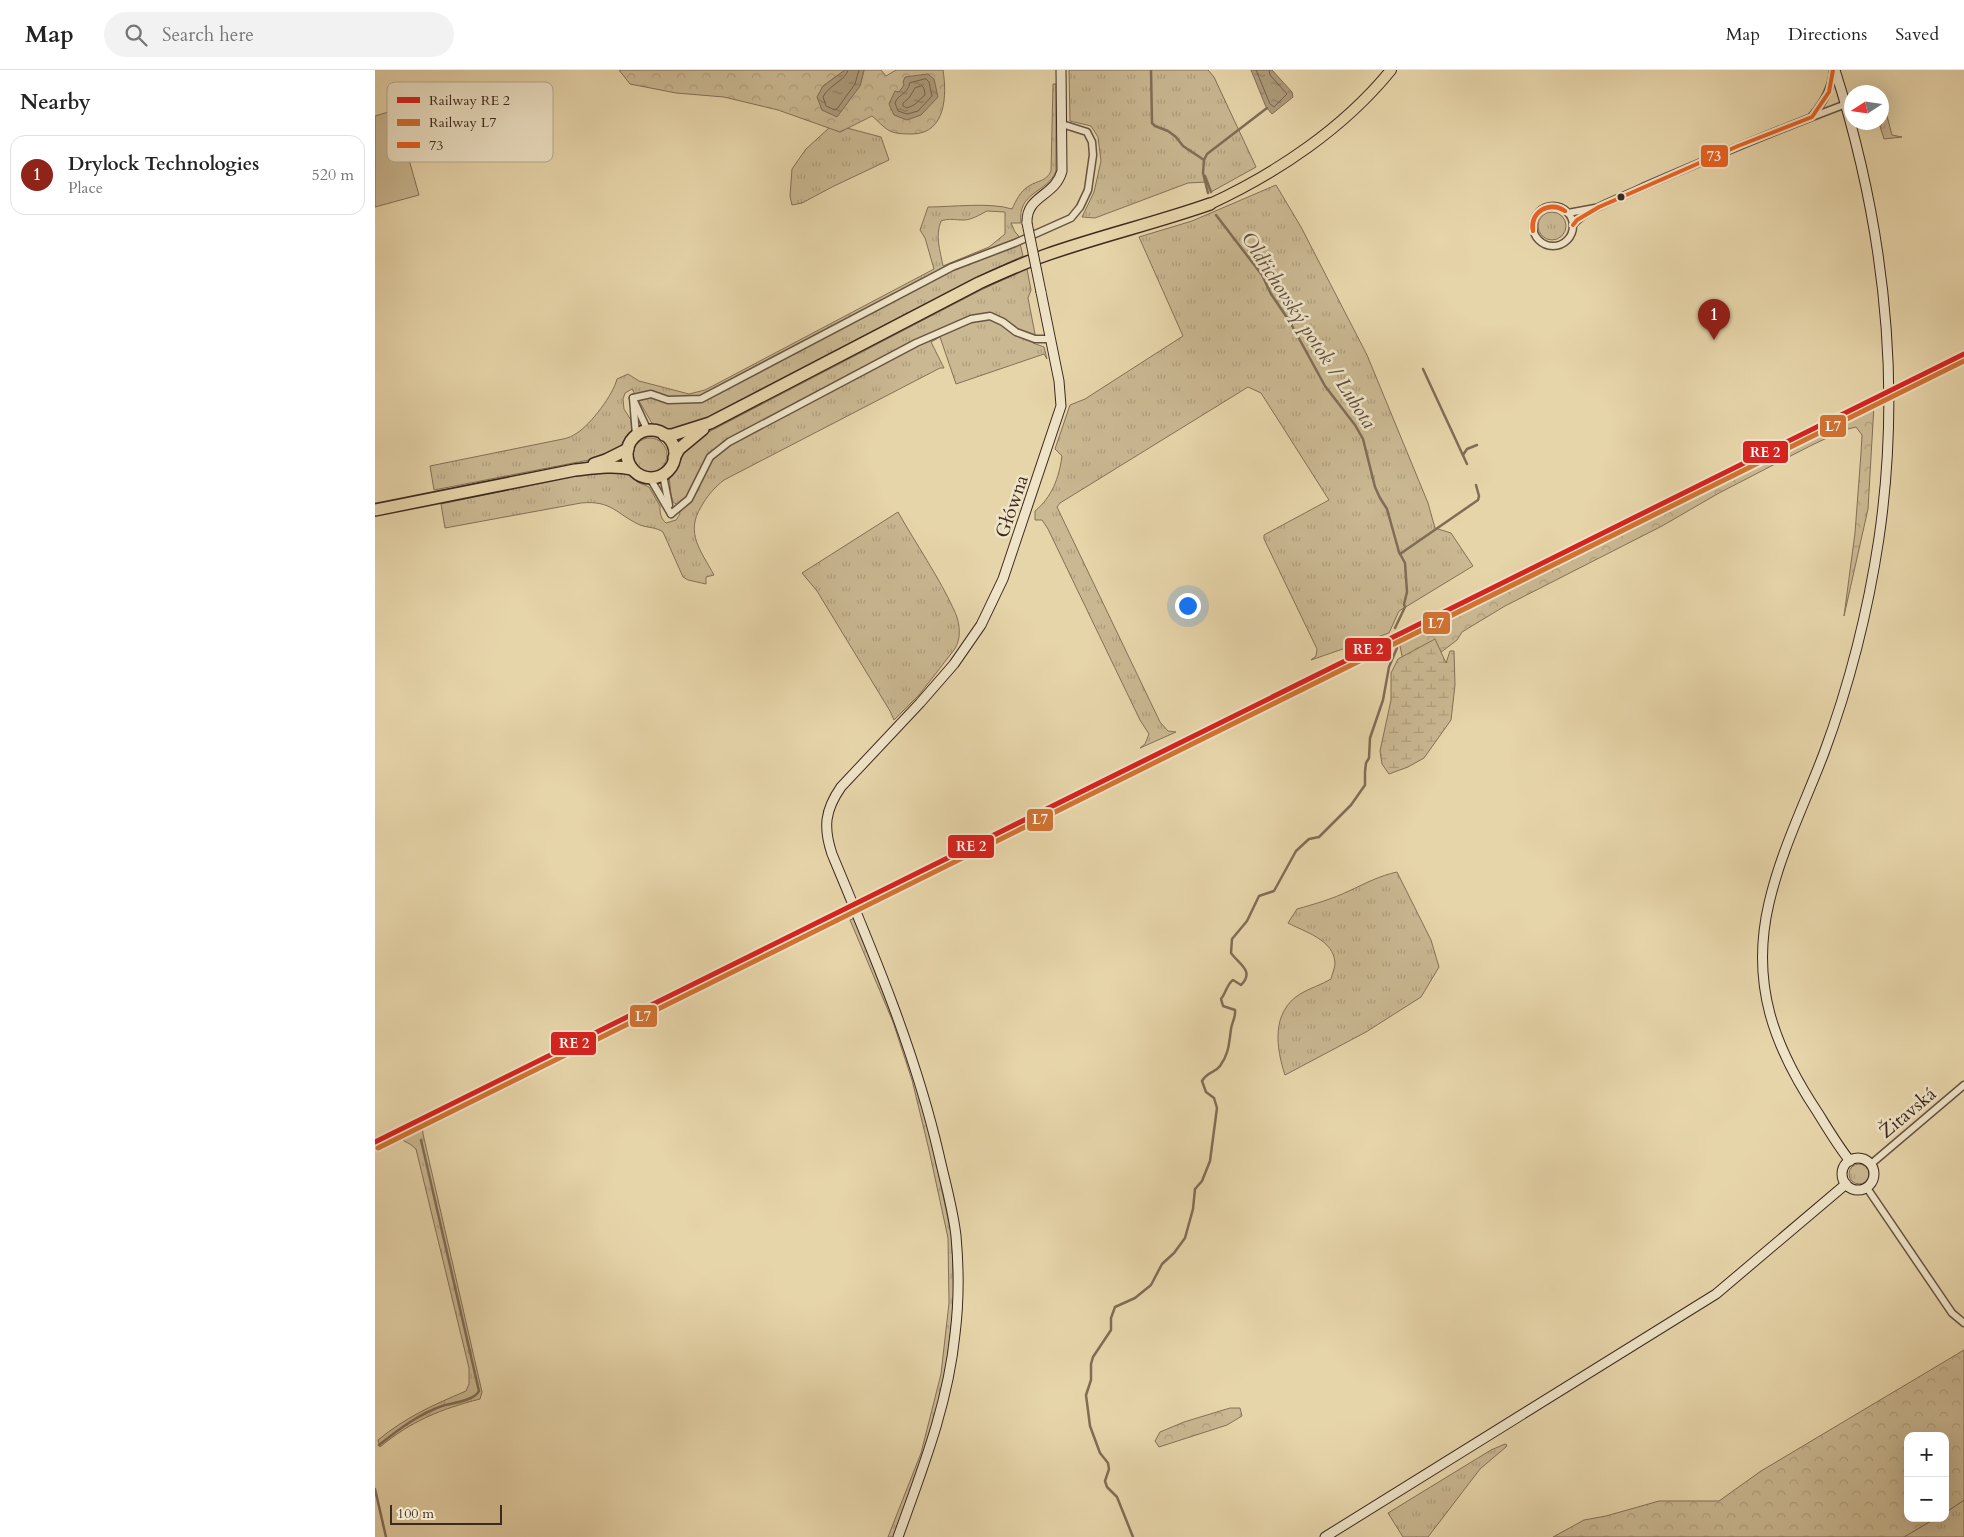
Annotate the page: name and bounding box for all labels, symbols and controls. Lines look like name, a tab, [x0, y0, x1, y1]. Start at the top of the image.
search box	[104, 12, 454, 57]
text: Map	[25, 18, 74, 51]
icon: search	[122, 21, 150, 49]
text: Search here	[162, 22, 254, 48]
text: Map	[1726, 22, 1760, 47]
text: Directions	[1788, 22, 1867, 47]
text: Saved	[1895, 22, 1939, 47]
legend	[387, 82, 553, 162]
north arrow	[1844, 85, 1889, 130]
text: Nearby	[20, 88, 91, 117]
text: Railway RE 2	[429, 91, 510, 110]
text: Railway L7	[429, 113, 496, 132]
text: 73	[429, 136, 443, 155]
line badge: 73	[1700, 144, 1729, 168]
text: 73	[1707, 147, 1721, 166]
text: Drylock Technologies	[68, 151, 259, 177]
text: 1	[33, 164, 41, 186]
text: 520 m	[312, 164, 354, 186]
text: Place	[68, 177, 103, 199]
unlabelled marker	[1616, 192, 1626, 202]
water label: Oldřichovský potok / Lubota	[1235, 227, 1382, 434]
pin: 1	[1698, 299, 1730, 340]
line badge: L7	[1819, 414, 1847, 438]
text: L7	[1825, 417, 1841, 436]
line badge: RE 2	[1742, 440, 1789, 464]
text: RE 2	[1750, 443, 1780, 462]
street label: Główna	[989, 471, 1035, 541]
your location	[1175, 593, 1201, 619]
line badge: L7	[1422, 611, 1451, 635]
text: L7	[1428, 614, 1444, 633]
line badge: RE 2	[1344, 637, 1392, 662]
text: RE 2	[1353, 640, 1383, 659]
line badge: L7	[1026, 808, 1054, 832]
text: L7	[1032, 810, 1048, 829]
line badge: RE 2	[947, 834, 995, 859]
text: RE 2	[956, 837, 986, 856]
line badge: L7	[629, 1004, 658, 1028]
text: L7	[635, 1007, 651, 1026]
line badge: RE 2	[550, 1031, 597, 1056]
text: RE 2	[559, 1034, 589, 1053]
street label: Žitavská	[1873, 1081, 1942, 1144]
map controls	[1904, 1432, 1949, 1522]
button: +	[1904, 1432, 1949, 1477]
button: −	[1904, 1477, 1949, 1522]
scale bar	[390, 1502, 503, 1525]
text: 100 m	[397, 1504, 434, 1523]

